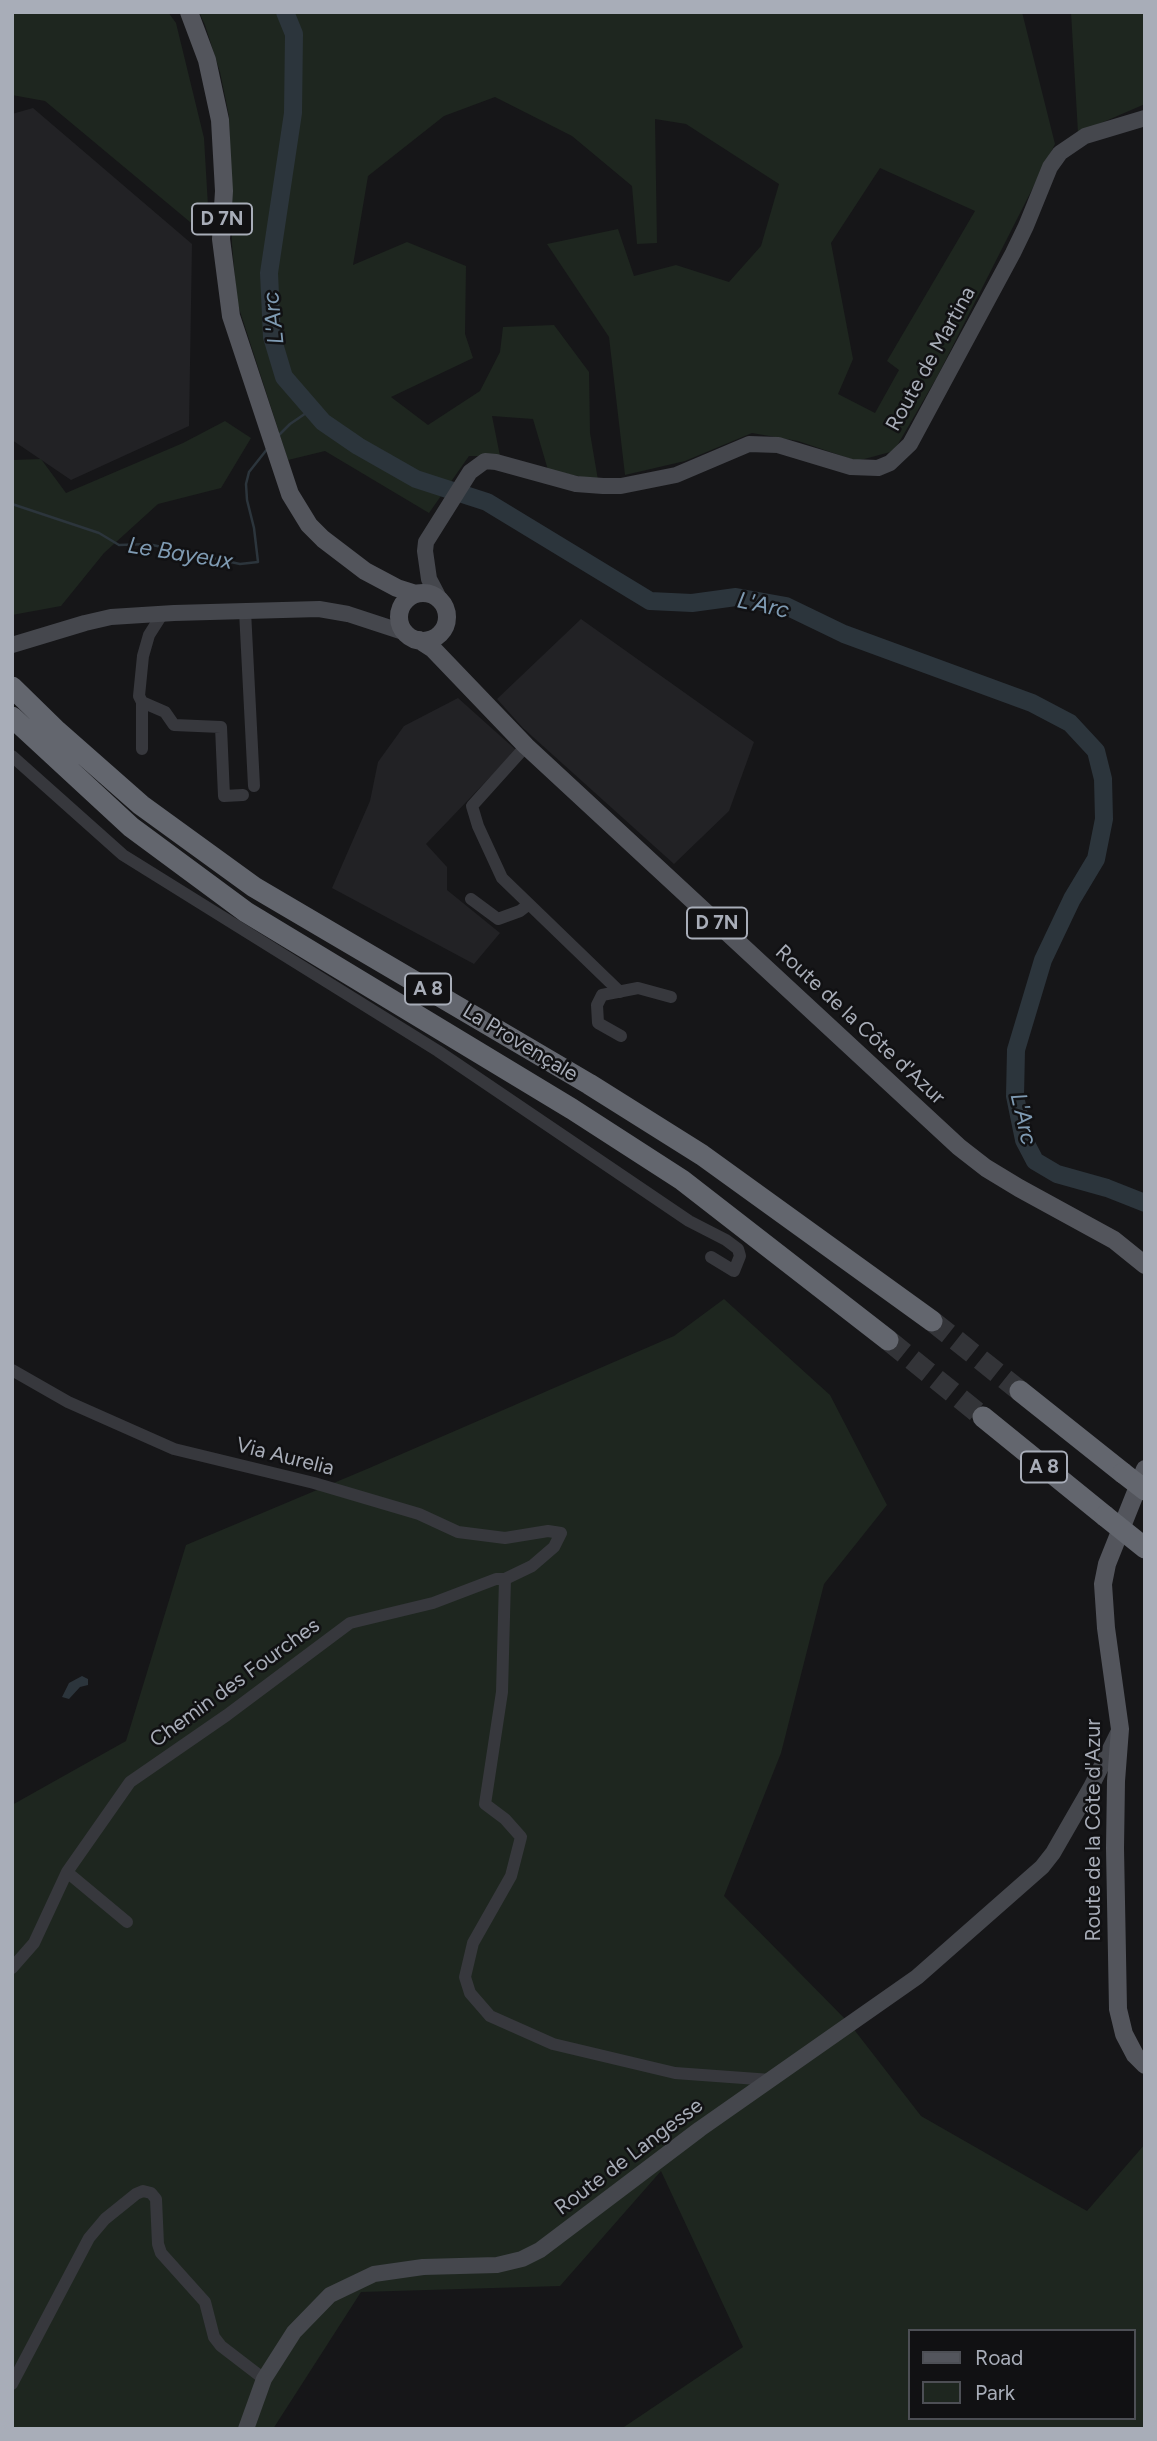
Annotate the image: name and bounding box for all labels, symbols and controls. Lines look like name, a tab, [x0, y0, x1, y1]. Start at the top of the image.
road number: D 7N	[192, 204, 252, 234]
street label: Route de Martina	[881, 282, 981, 436]
water label: L'Arc	[258, 290, 290, 346]
water label: Le Bayeux	[126, 532, 234, 576]
water label: L'Arc	[734, 587, 792, 625]
road number: D 7N	[687, 908, 747, 939]
street label: Route de la Côte d'Azur	[770, 940, 950, 1110]
road number: A 8	[405, 973, 451, 1004]
street label: La Provençale	[458, 999, 582, 1087]
water label: L'Arc	[1004, 1090, 1042, 1148]
street label: Via Aurelia	[233, 1433, 337, 1481]
road number: A 8	[1021, 1452, 1067, 1483]
street label: Chemin des Fourches	[145, 1613, 325, 1753]
street label: Route de la Côte d'Azur	[1081, 1719, 1107, 1941]
street label: Route de Langesse	[550, 2093, 708, 2221]
legend	[908, 2329, 1136, 2420]
text: Road	[975, 2345, 1023, 2370]
text: Park	[975, 2380, 1015, 2405]

